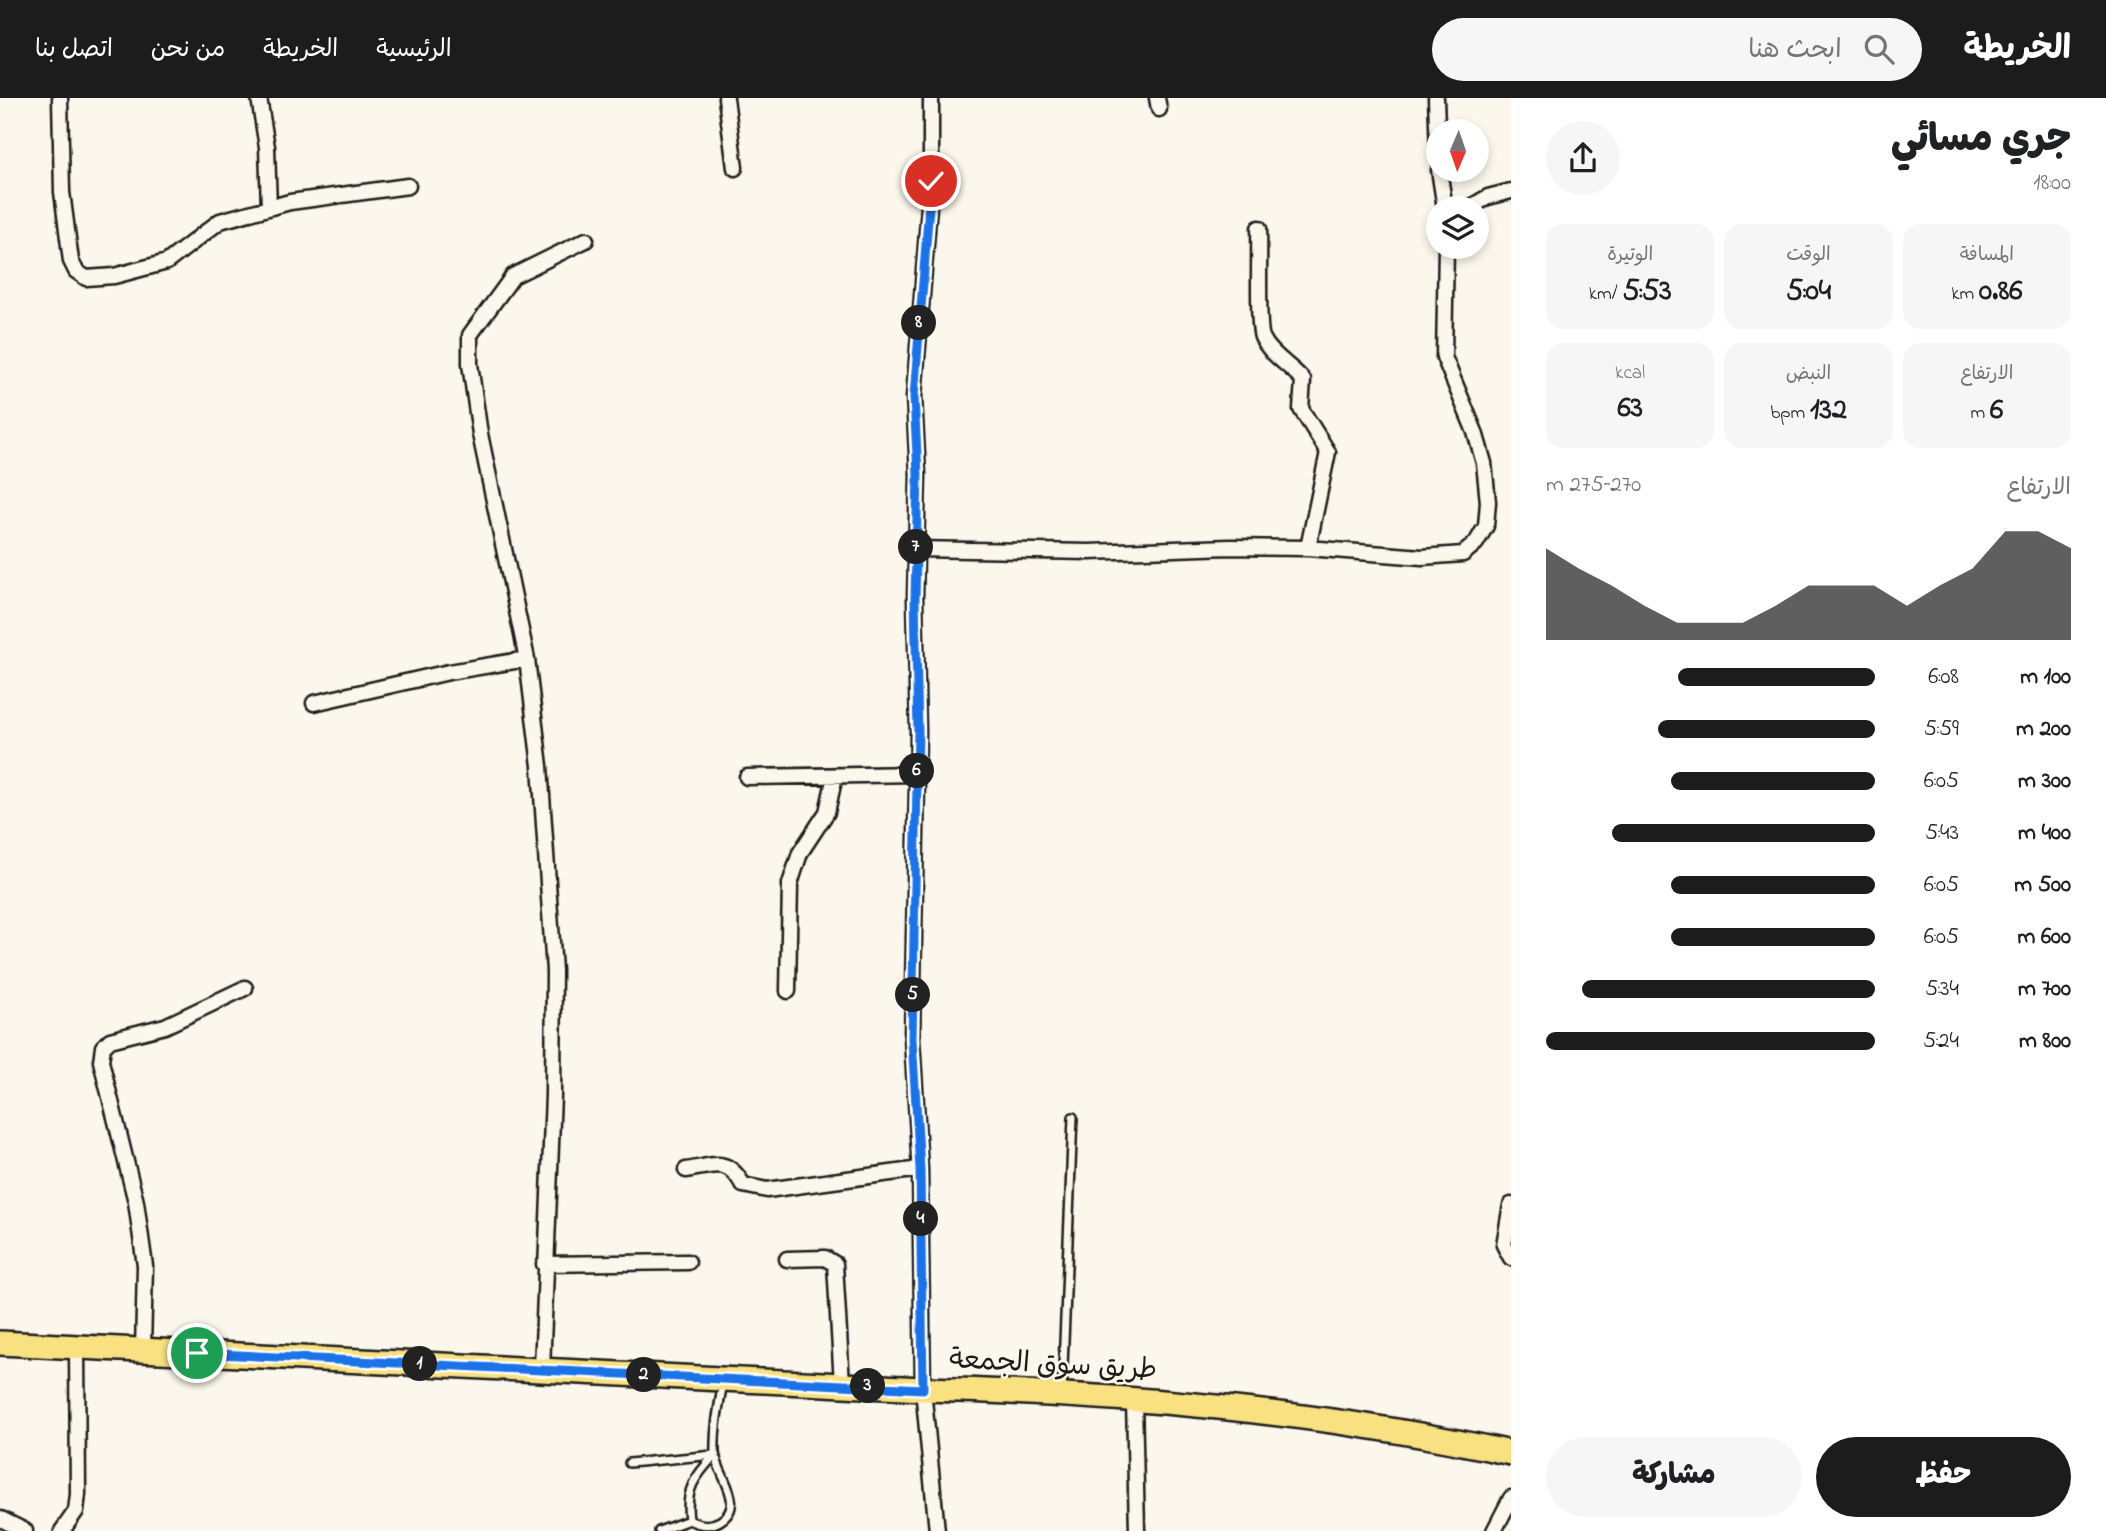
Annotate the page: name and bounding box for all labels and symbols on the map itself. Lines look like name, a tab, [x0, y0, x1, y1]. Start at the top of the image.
north arrow	[1426, 119, 1489, 182]
pin	[901, 151, 961, 211]
pin: 8	[902, 306, 936, 341]
pin: 7	[898, 530, 934, 564]
pin: 6	[900, 754, 934, 788]
pin: 5	[895, 978, 930, 1012]
pin: 4	[904, 1202, 939, 1236]
pin	[167, 1323, 227, 1383]
street label: طريق سوق الجمعة	[948, 1340, 1158, 1392]
pin: 1	[402, 1346, 438, 1382]
pin: 2	[626, 1358, 662, 1392]
pin: 3	[850, 1368, 886, 1404]

